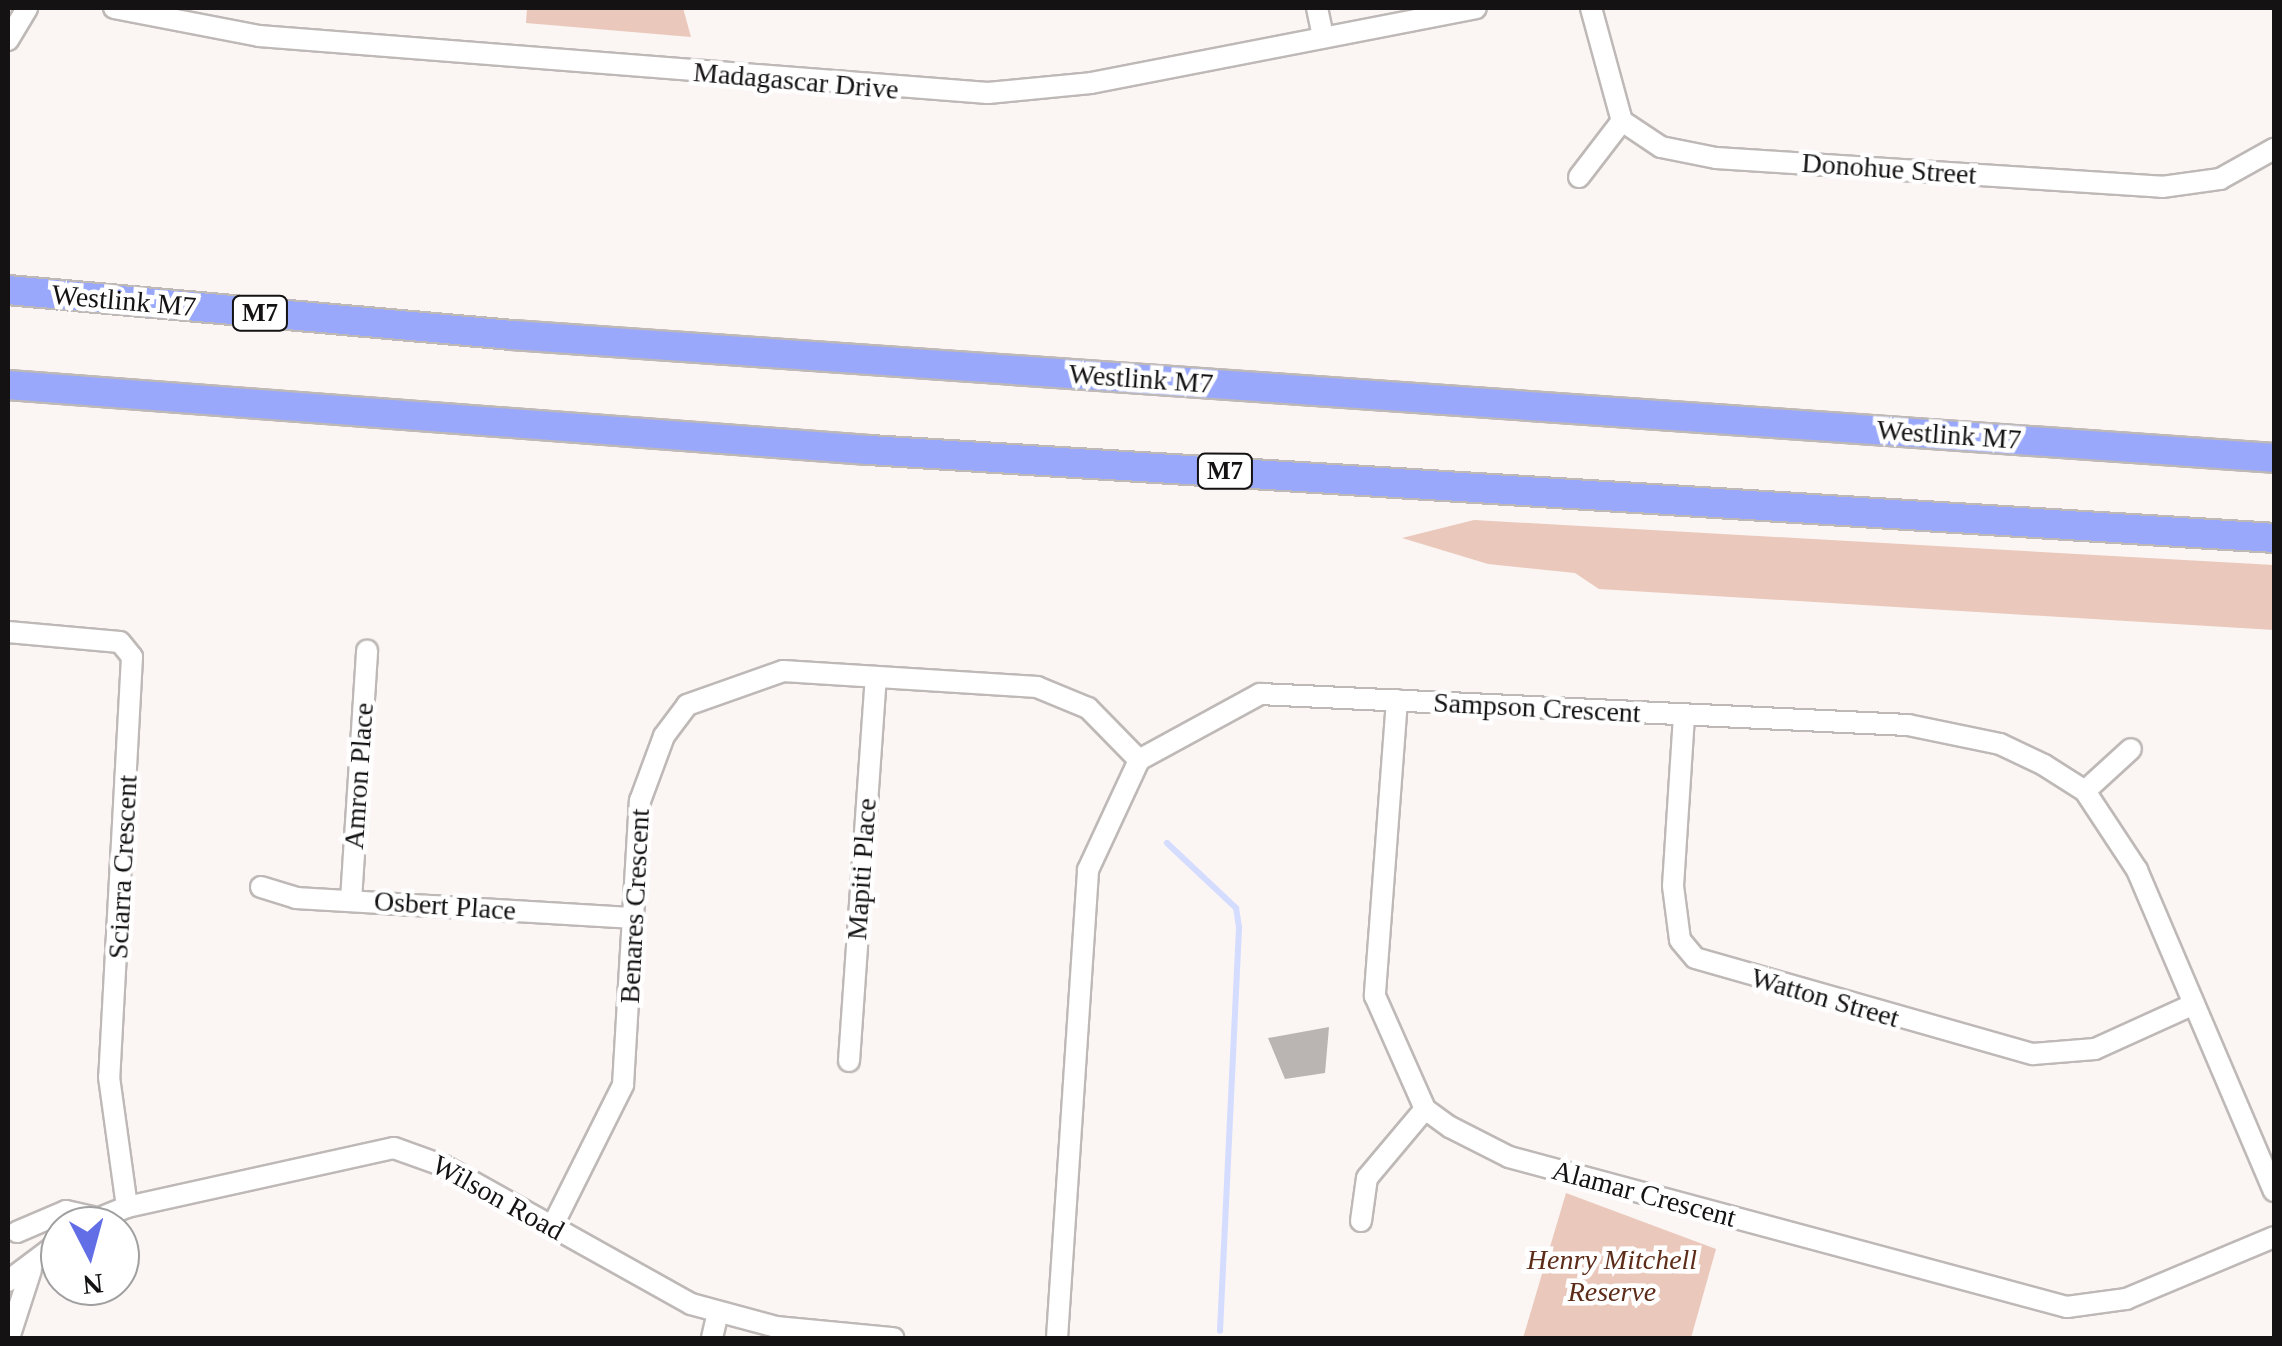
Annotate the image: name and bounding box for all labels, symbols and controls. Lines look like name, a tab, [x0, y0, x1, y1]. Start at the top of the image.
street label: Madagascar Drive	[692, 55, 900, 107]
street label: Donohue Street	[1801, 146, 1977, 192]
street label: Westlink M7	[50, 278, 198, 324]
road number: M7	[230, 293, 290, 333]
street label: Westlink M7	[1068, 357, 1214, 401]
street label: Westlink M7	[1876, 413, 2022, 457]
road number: M7	[1195, 451, 1255, 491]
street label: Sampson Crescent	[1432, 686, 1642, 730]
street label: Amron Place	[337, 702, 381, 850]
street label: Sciarra Crescent	[101, 774, 145, 960]
street label: Mapiti Place	[840, 797, 884, 941]
street label: Benares Crescent	[613, 808, 657, 1004]
street label: Osbert Place	[373, 884, 517, 928]
street label: Watton Street	[1747, 961, 1903, 1035]
street label: Wilson Road	[426, 1148, 570, 1248]
street label: Alamar Crescent	[1548, 1153, 1740, 1235]
north arrow	[40, 1206, 140, 1306]
park label: Henry Mitchell Reserve	[1527, 1243, 1697, 1309]
text: N	[81, 1268, 105, 1301]

